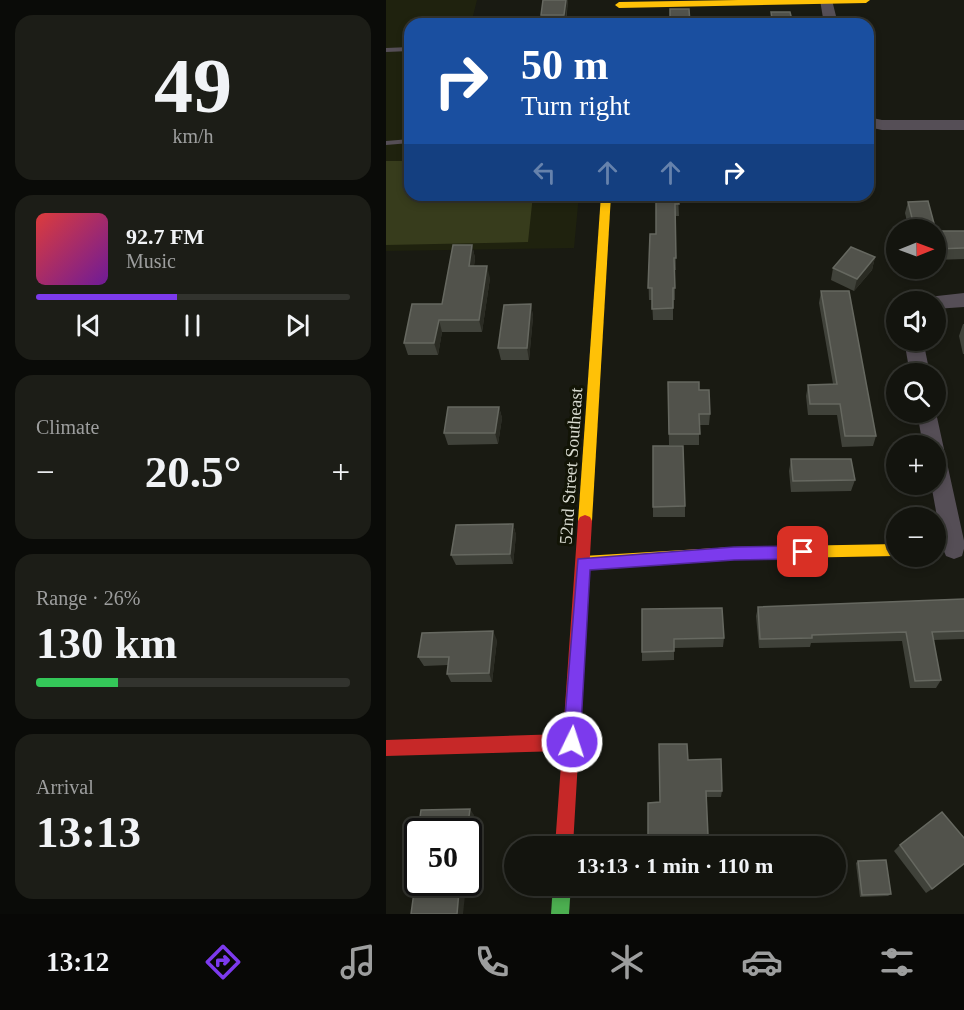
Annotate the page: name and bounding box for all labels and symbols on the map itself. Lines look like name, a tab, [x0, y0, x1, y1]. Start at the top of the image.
north arrow	[886, 219, 946, 279]
street label: 52nd Street Southeast	[556, 387, 586, 545]
pin	[777, 526, 828, 577]
position arrow	[540, 710, 604, 774]
speed limit sign: 50	[404, 818, 482, 896]

